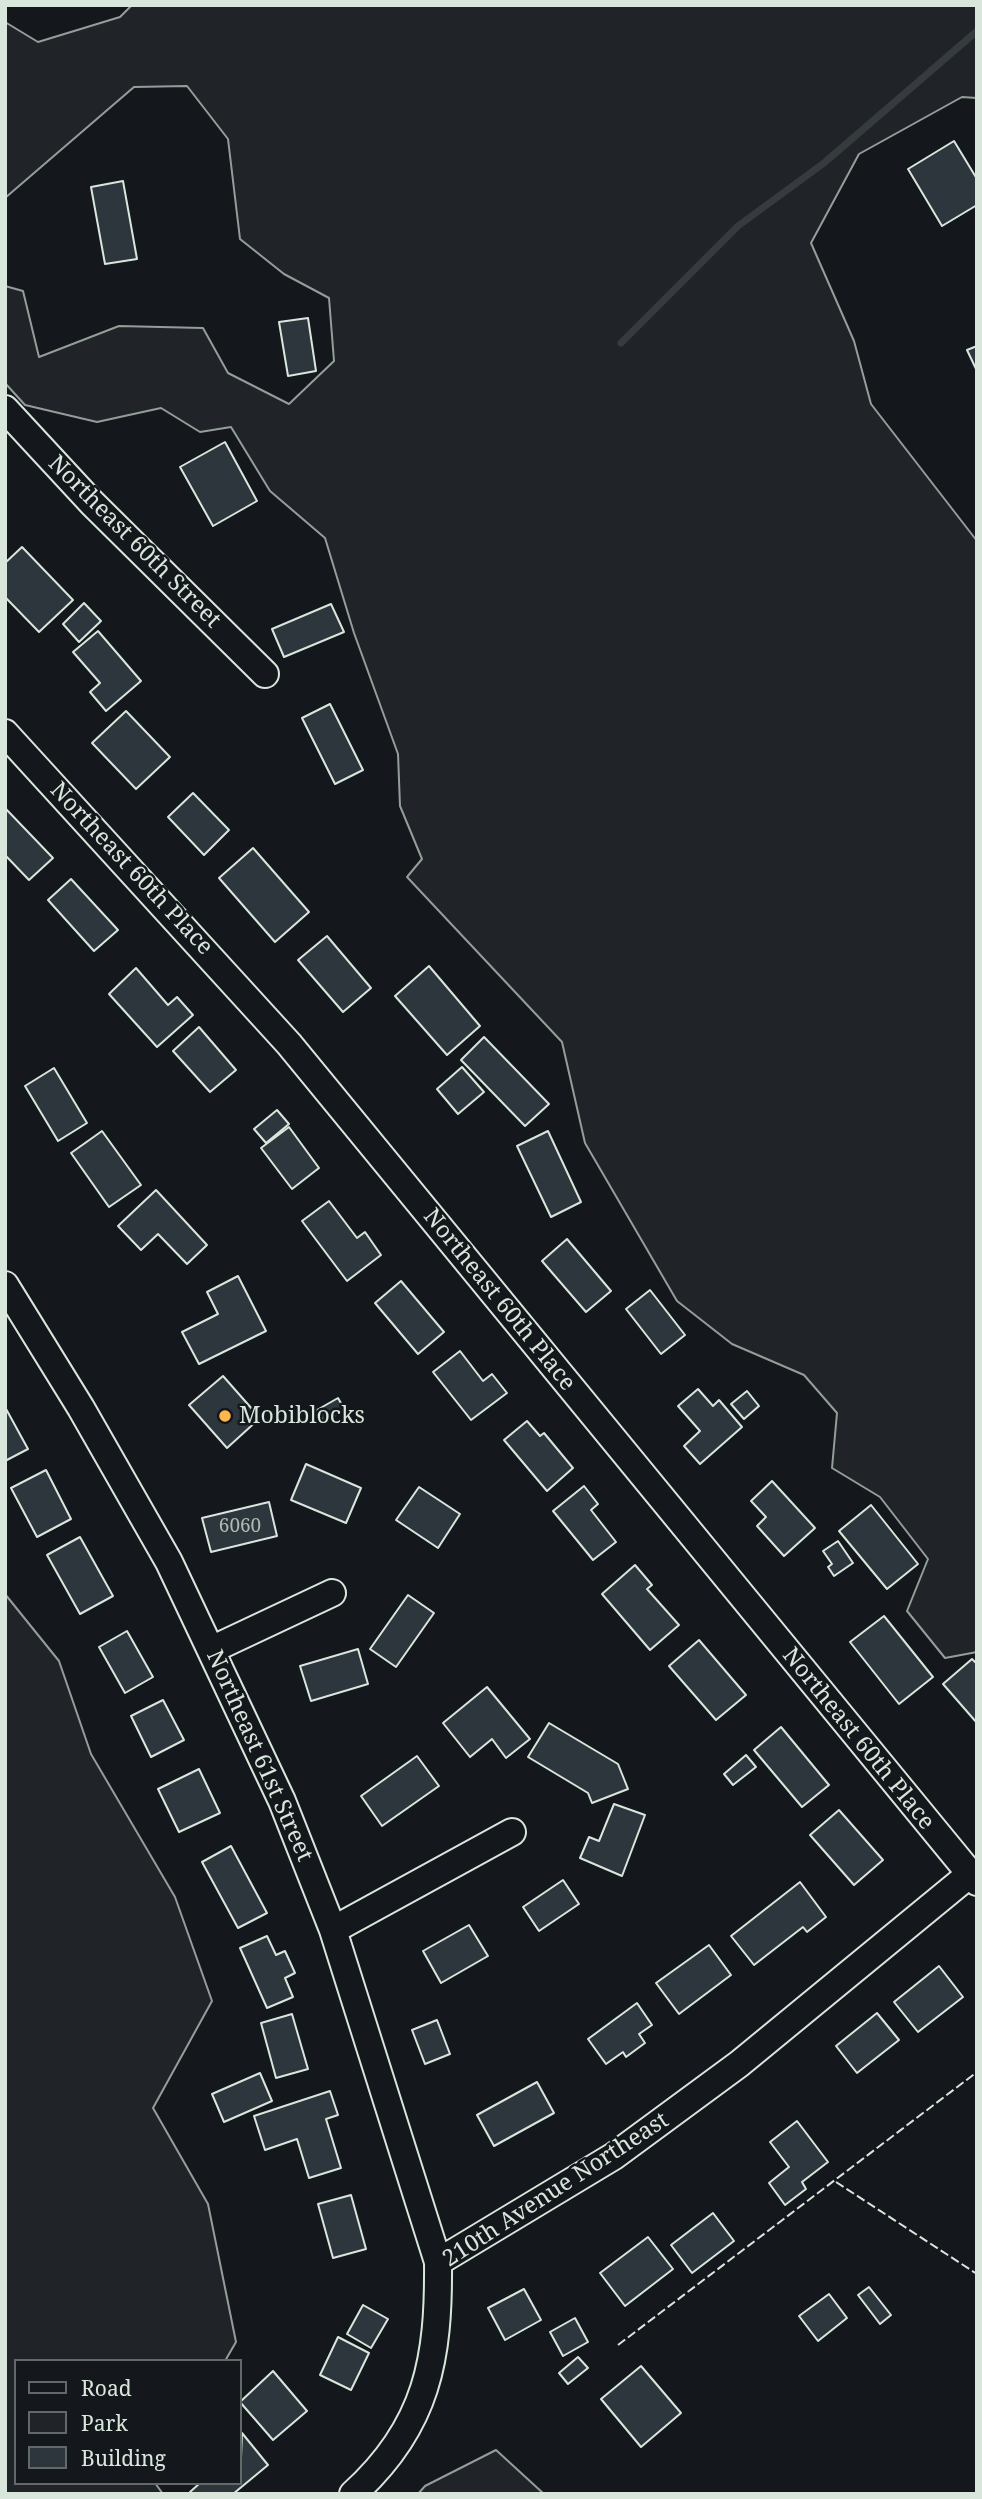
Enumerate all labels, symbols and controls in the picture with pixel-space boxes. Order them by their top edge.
street label: Northeast 60th Street [42,450,226,634]
street label: Northeast 60th Place [44,777,218,961]
street label: Northeast 60th Place [417,1203,581,1397]
place label: Mobiblocks [239,1402,365,1430]
marker: Mobiblocks [217,1408,233,1424]
house number: 6060 [219,1516,261,1538]
street label: Northeast 60th Place [776,1642,940,1836]
street label: Northeast 61st Street [200,1646,318,1866]
street label: 210th Avenue Northeast [438,2107,674,2273]
legend [14,2359,242,2485]
text: Road [81,2374,132,2402]
text: Park [81,2409,128,2437]
text: Building [81,2444,166,2472]

